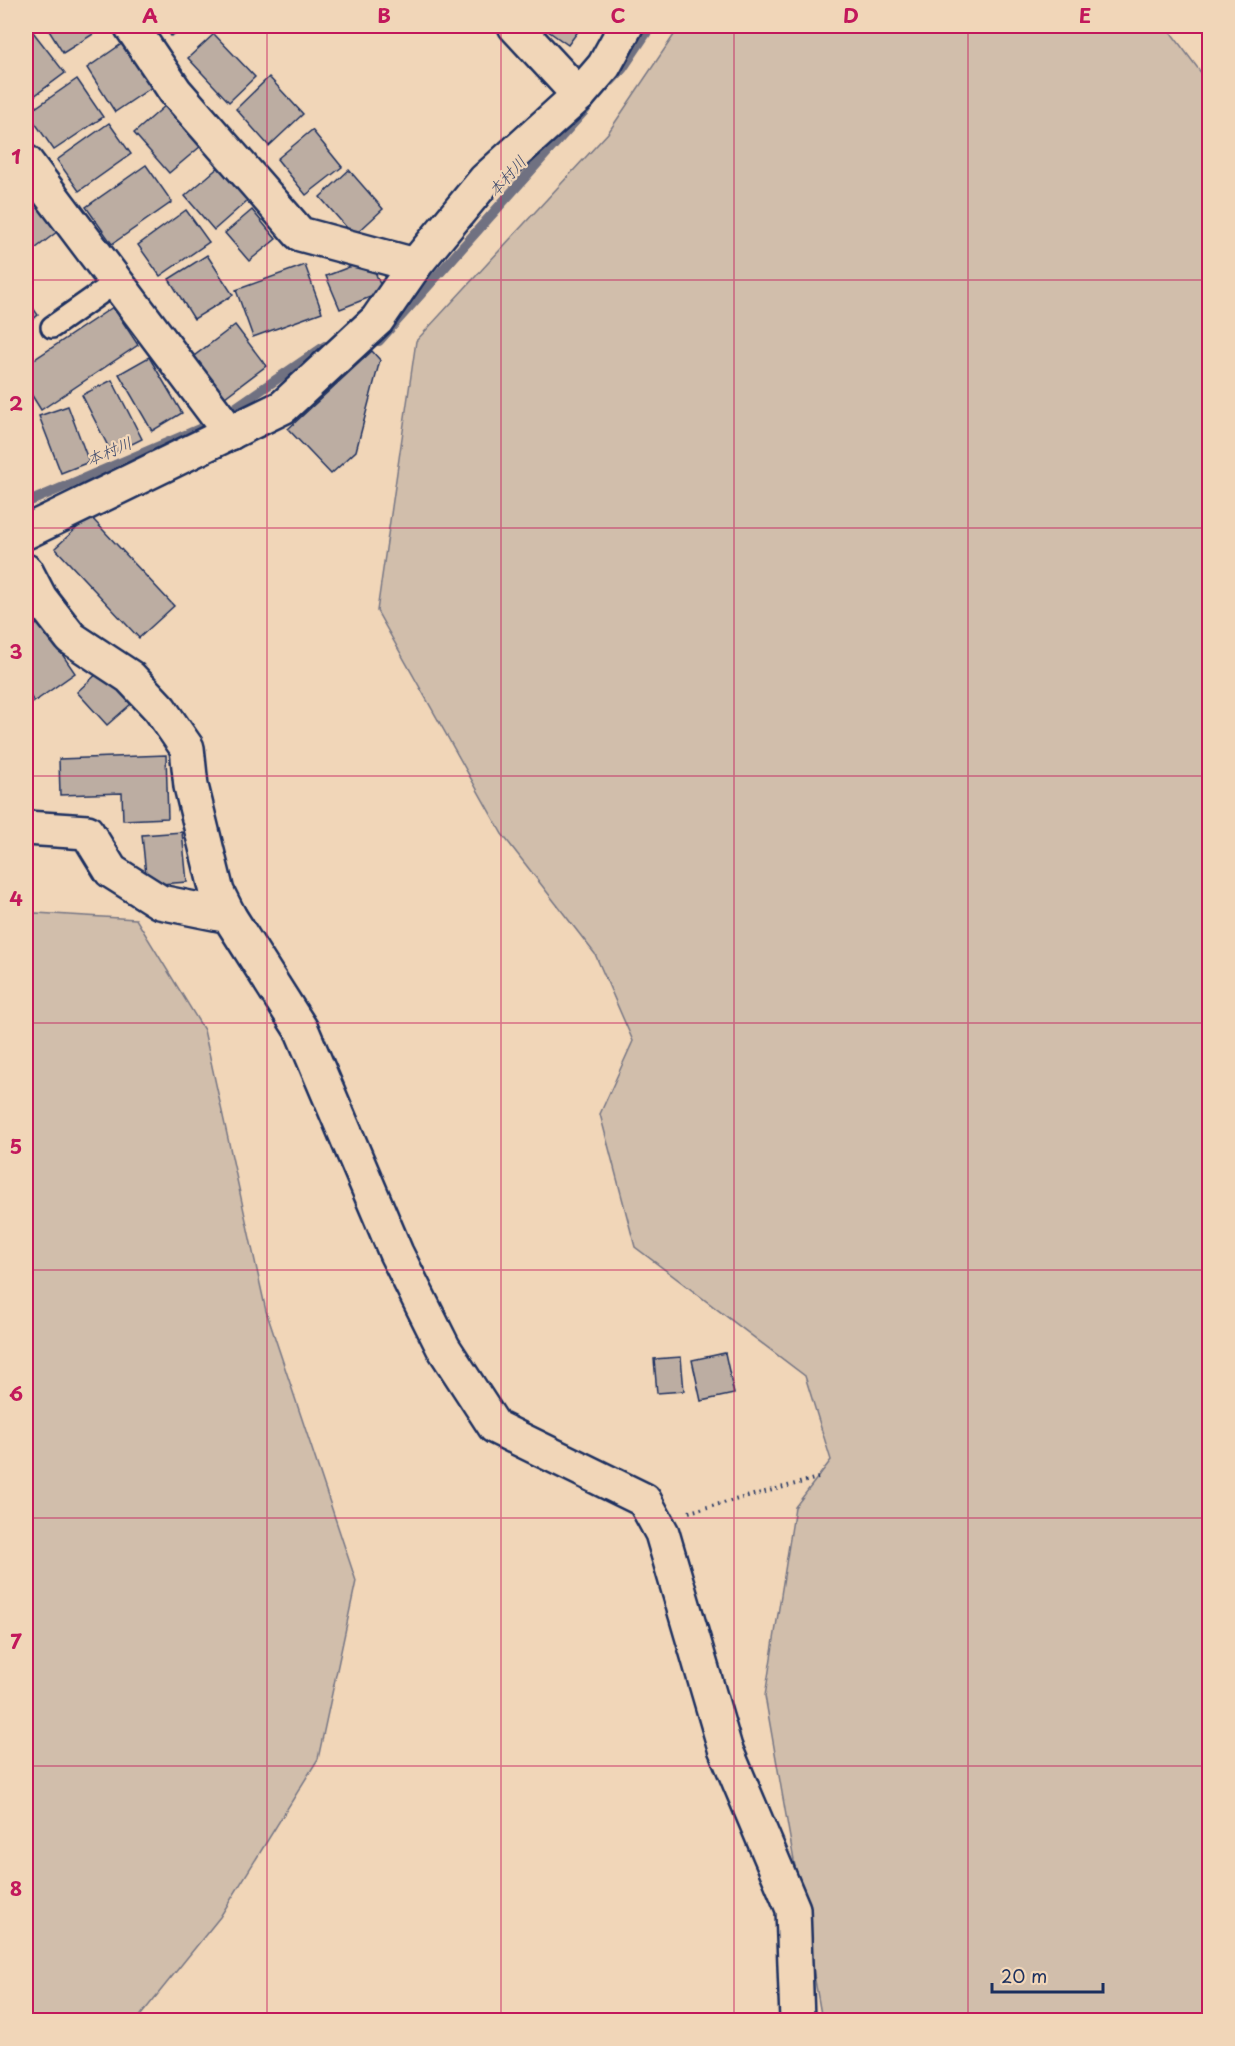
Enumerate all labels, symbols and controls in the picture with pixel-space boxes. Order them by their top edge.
text: A [142,0,158,30]
text: B [377,0,391,30]
text: C [610,0,626,30]
text: D [843,0,859,30]
text: E [1079,0,1091,30]
text: 1 [11,141,21,171]
water label: 本村川 [481,149,531,201]
text: 2 [9,388,23,418]
water label: 本村川 [82,430,135,471]
text: 3 [9,636,23,666]
text: 4 [9,883,23,913]
text: 5 [10,1131,22,1161]
text: 6 [9,1378,23,1408]
text: 7 [10,1626,22,1656]
text: 8 [10,1873,22,1903]
scale bar [992,1956,1103,1994]
text: 20 m [1001,1962,1047,1989]

